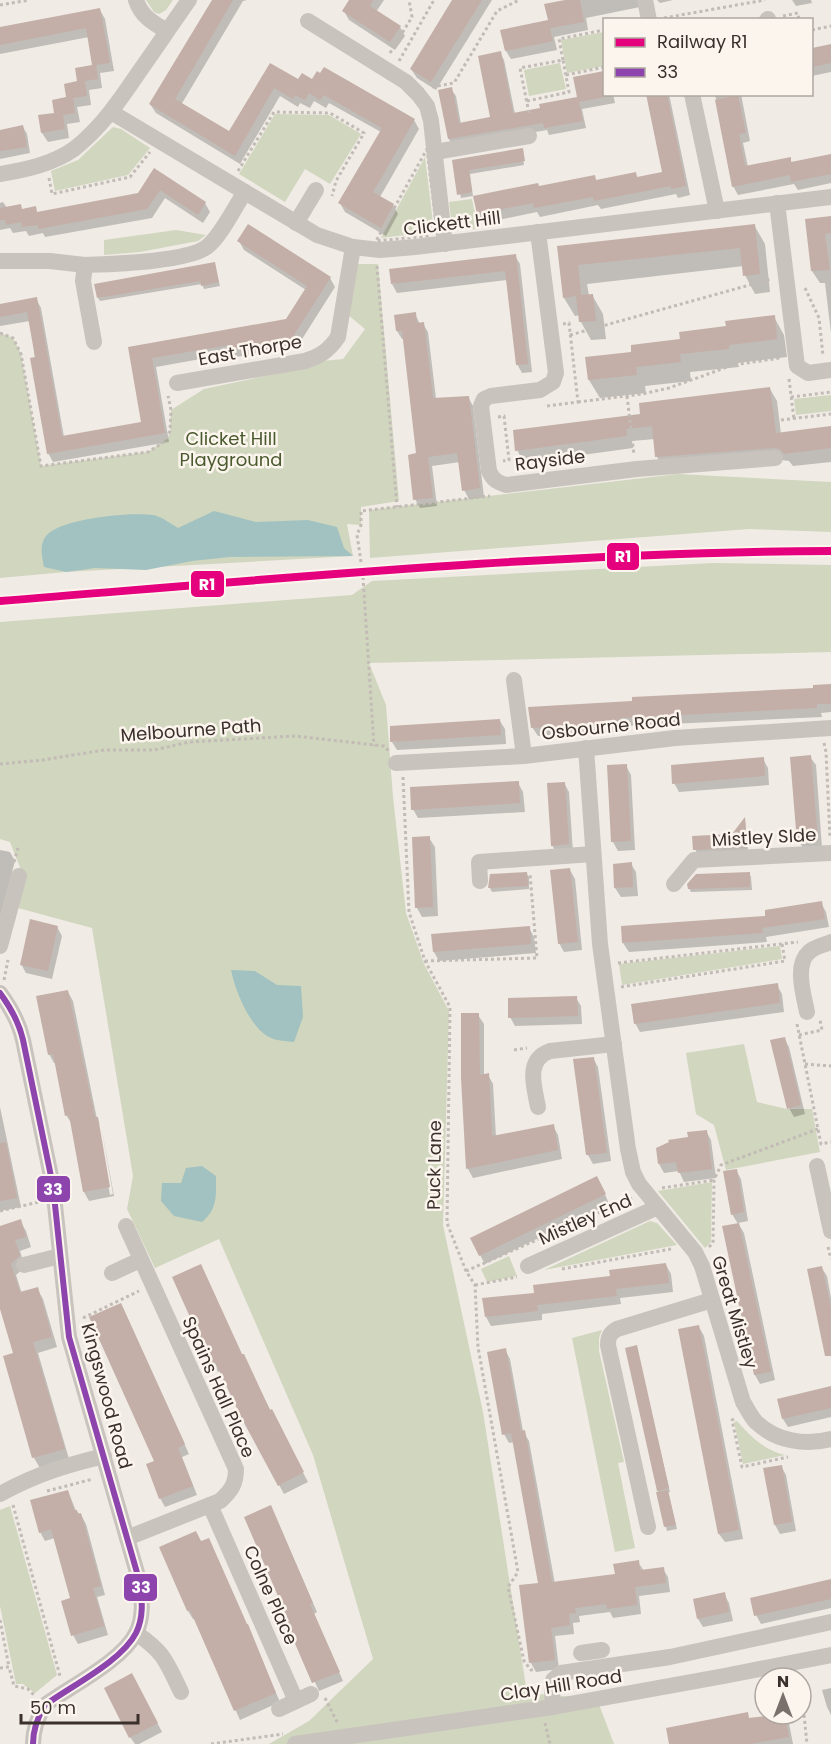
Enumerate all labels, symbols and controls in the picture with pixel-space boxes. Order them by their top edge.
legend [603,18,813,96]
text: Railway R1 [657,29,748,54]
text: 33 [657,59,678,84]
street label: Clickett Hill [402,205,502,241]
street label: East Thorpe [196,329,304,371]
park label: Clicket Hill Playground [180,426,282,472]
street label: Rayside [514,443,586,477]
line badge: R1 [606,542,640,571]
text: R1 [615,545,631,568]
line badge: R1 [190,570,225,598]
text: R1 [199,573,215,596]
street label: Osbourne Road [540,706,682,746]
street label: Melbourne Path [120,713,262,747]
street label: Mistley SIde [711,822,817,852]
street label: Puck Lane [421,1120,447,1210]
line badge: 33 [36,1175,71,1203]
text: 33 [43,1178,63,1201]
street label: Mistley End [535,1187,635,1251]
street label: Great Mistley [706,1252,764,1372]
street label: Spains Hall Place [177,1312,261,1462]
street label: Kingswood Road [76,1320,138,1472]
street label: Colne Place [238,1541,304,1649]
line badge: 33 [123,1573,158,1602]
text: 33 [131,1576,151,1599]
street label: Clay Hill Road [498,1663,624,1707]
north arrow [753,1666,813,1726]
text: N [777,1670,789,1693]
scale bar [21,1687,138,1725]
text: 50 m [30,1695,76,1720]

